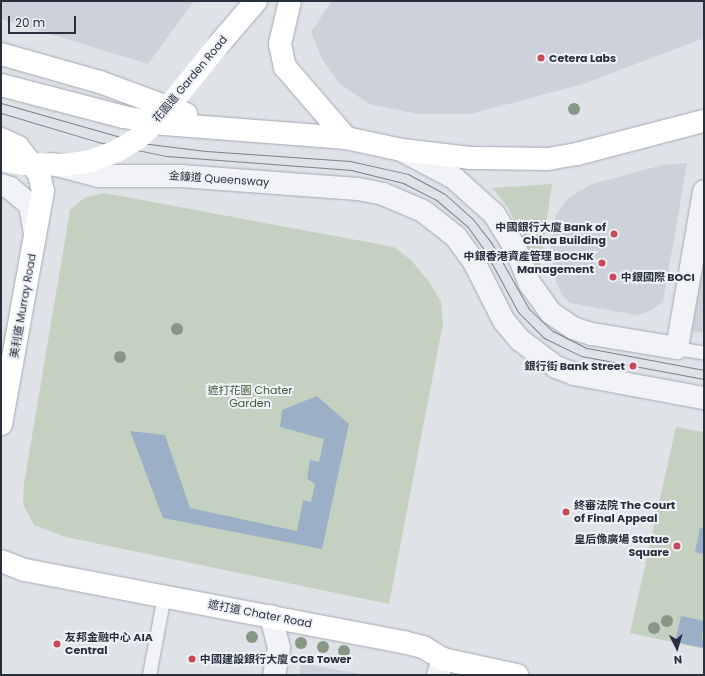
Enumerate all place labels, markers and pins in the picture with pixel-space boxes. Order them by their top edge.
place label: Cetera Labs [549,51,616,65]
marker: Cetera Labs [536,53,546,63]
place label: 中國銀行大廈 Bank of China Building [495,221,606,247]
marker: 中國銀行大廈 Bank of China Building [609,229,619,239]
place label: 中銀香港資產管理 BOCHK Management [464,250,594,276]
marker: 中銀香港資產管理 BOCHK Management [597,258,607,268]
place label: 中銀國際 BOCI [621,270,695,284]
marker: 中銀國際 BOCI [608,272,618,282]
place label: 銀行街 Bank Street [524,359,625,373]
marker: 銀行街 Bank Street [628,361,638,371]
place label: 終審法院 The Court of Final Appeal [574,499,675,525]
marker: 終審法院 The Court of Final Appeal [561,507,571,517]
place label: 皇后像廣場 Statue Square [574,533,669,559]
marker: 皇后像廣場 Statue Square [672,541,682,551]
place label: 友邦金融中心 AIA Central [65,631,153,657]
marker: 友邦金融中心 AIA Central [52,639,62,649]
place label: 中國建設銀行大廈 CCB Tower [200,652,351,666]
marker: 中國建設銀行大廈 CCB Tower [187,654,197,664]

